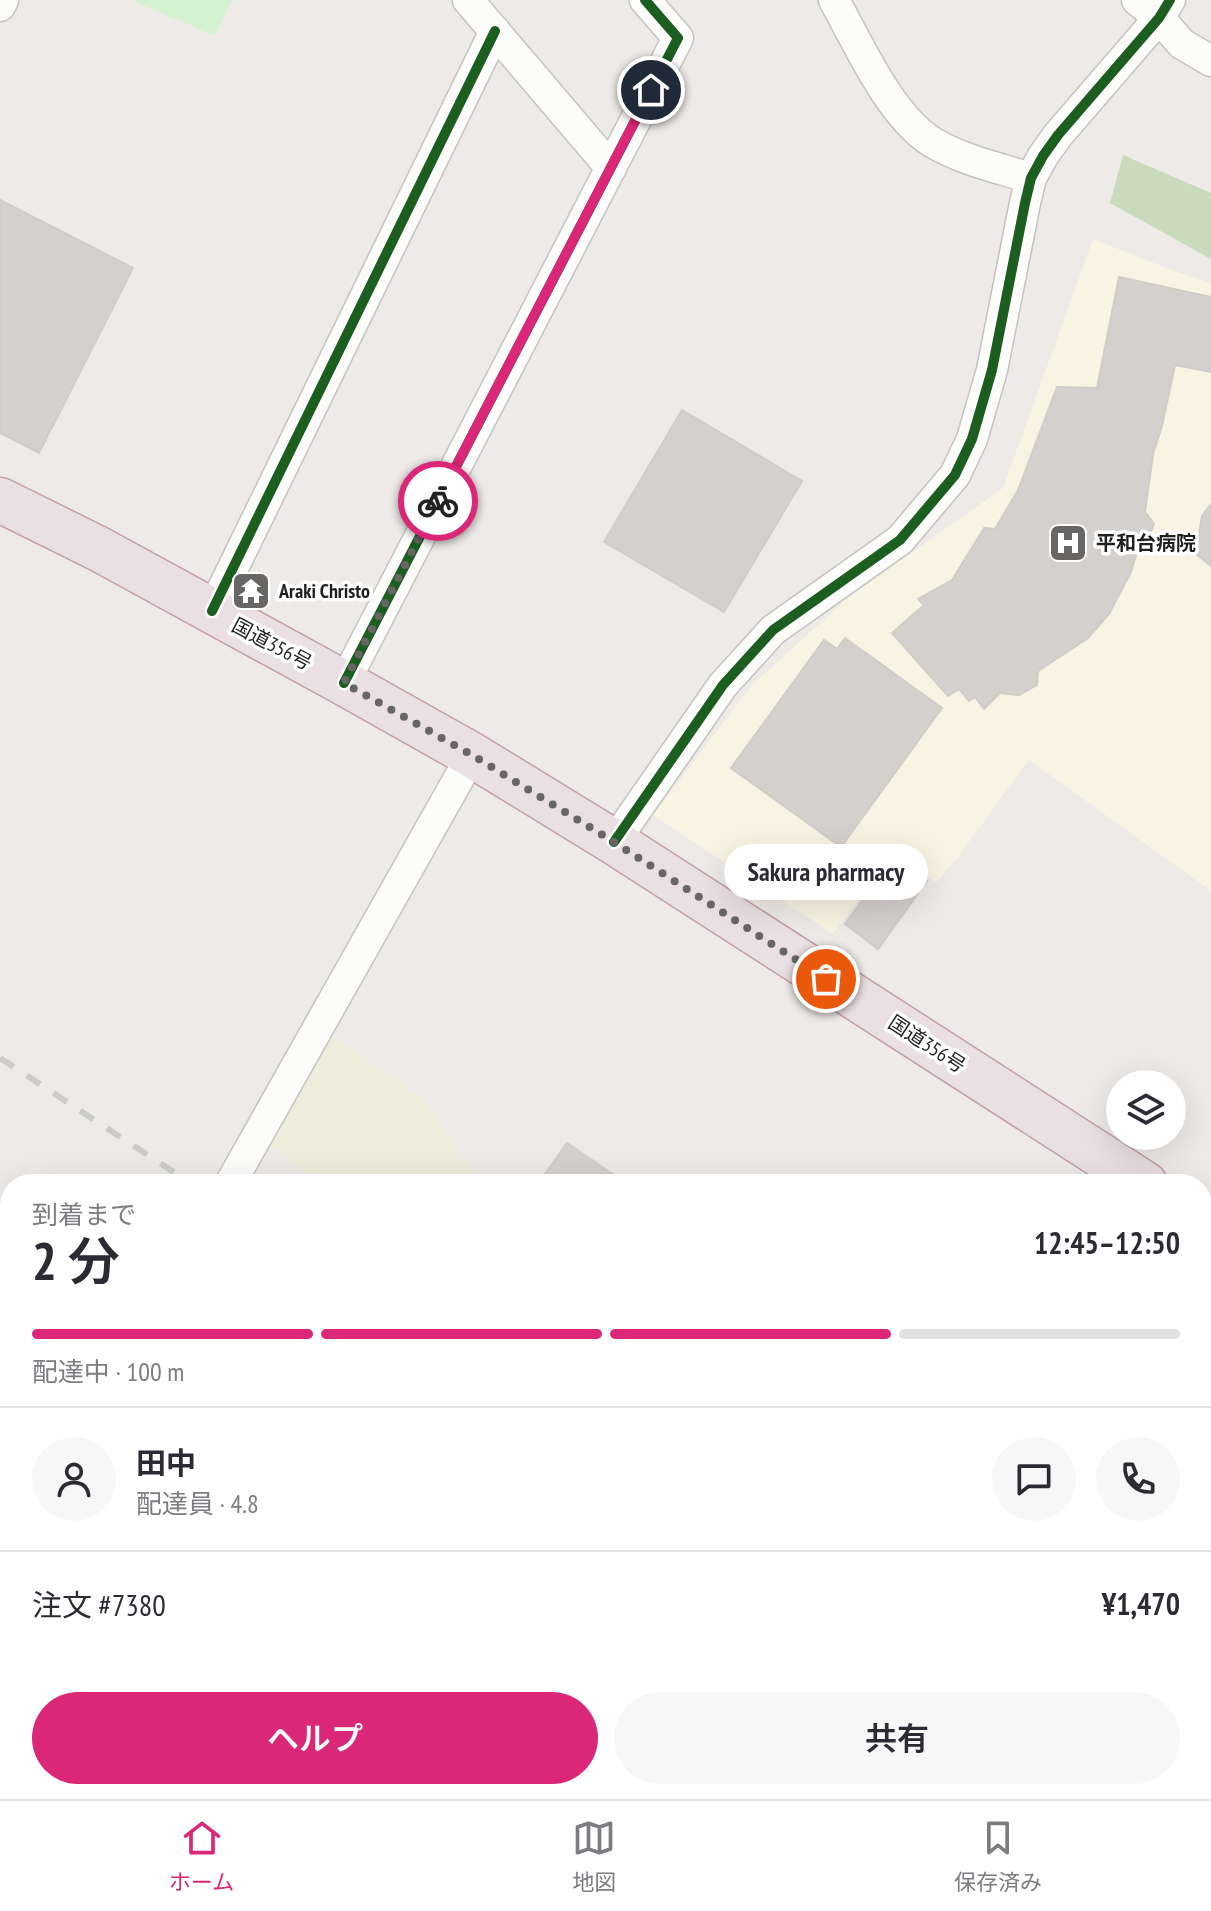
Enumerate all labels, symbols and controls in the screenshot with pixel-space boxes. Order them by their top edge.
pin [617,56,685,124]
icon: home [629,68,673,112]
courier [398,461,478,541]
icon: bike [416,479,460,523]
hospital icon: 平和台病院 [1047,522,1089,564]
place label: 平和台病院 [1096,530,1196,556]
temple icon: Araki Christo [230,570,272,612]
place label: Araki Christo [278,578,370,604]
street label: 国道356号 [227,612,317,676]
callout: Sakura pharmacy [724,843,928,899]
text: Sakura pharmacy [748,855,904,888]
pin [792,945,860,1013]
icon: bag [804,957,848,1001]
street label: 国道356号 [883,1009,971,1079]
map controls [1106,1070,1186,1150]
button: layers [1106,1070,1186,1150]
text: 到着まで [32,1198,136,1231]
text: 12:45–12:50 [1034,1223,1180,1262]
text: 2 分 [32,1227,120,1294]
text: 配達中 · 100 m [32,1355,184,1388]
button: person [32,1437,116,1521]
button: chat [992,1437,1076,1521]
button: phone [1096,1437,1180,1521]
text: 田中 [136,1443,196,1482]
text: 配達員 · 4.8 [136,1487,259,1520]
text: ¥1,470 [1102,1584,1180,1623]
text: 注文 #7380 [32,1585,166,1624]
button: ヘルプ [32,1692,598,1784]
button: 共有 [614,1692,1180,1784]
tab: ホーム [169,1816,234,1896]
tab: 地図 [572,1816,616,1896]
tab: 保存済み [954,1816,1042,1896]

